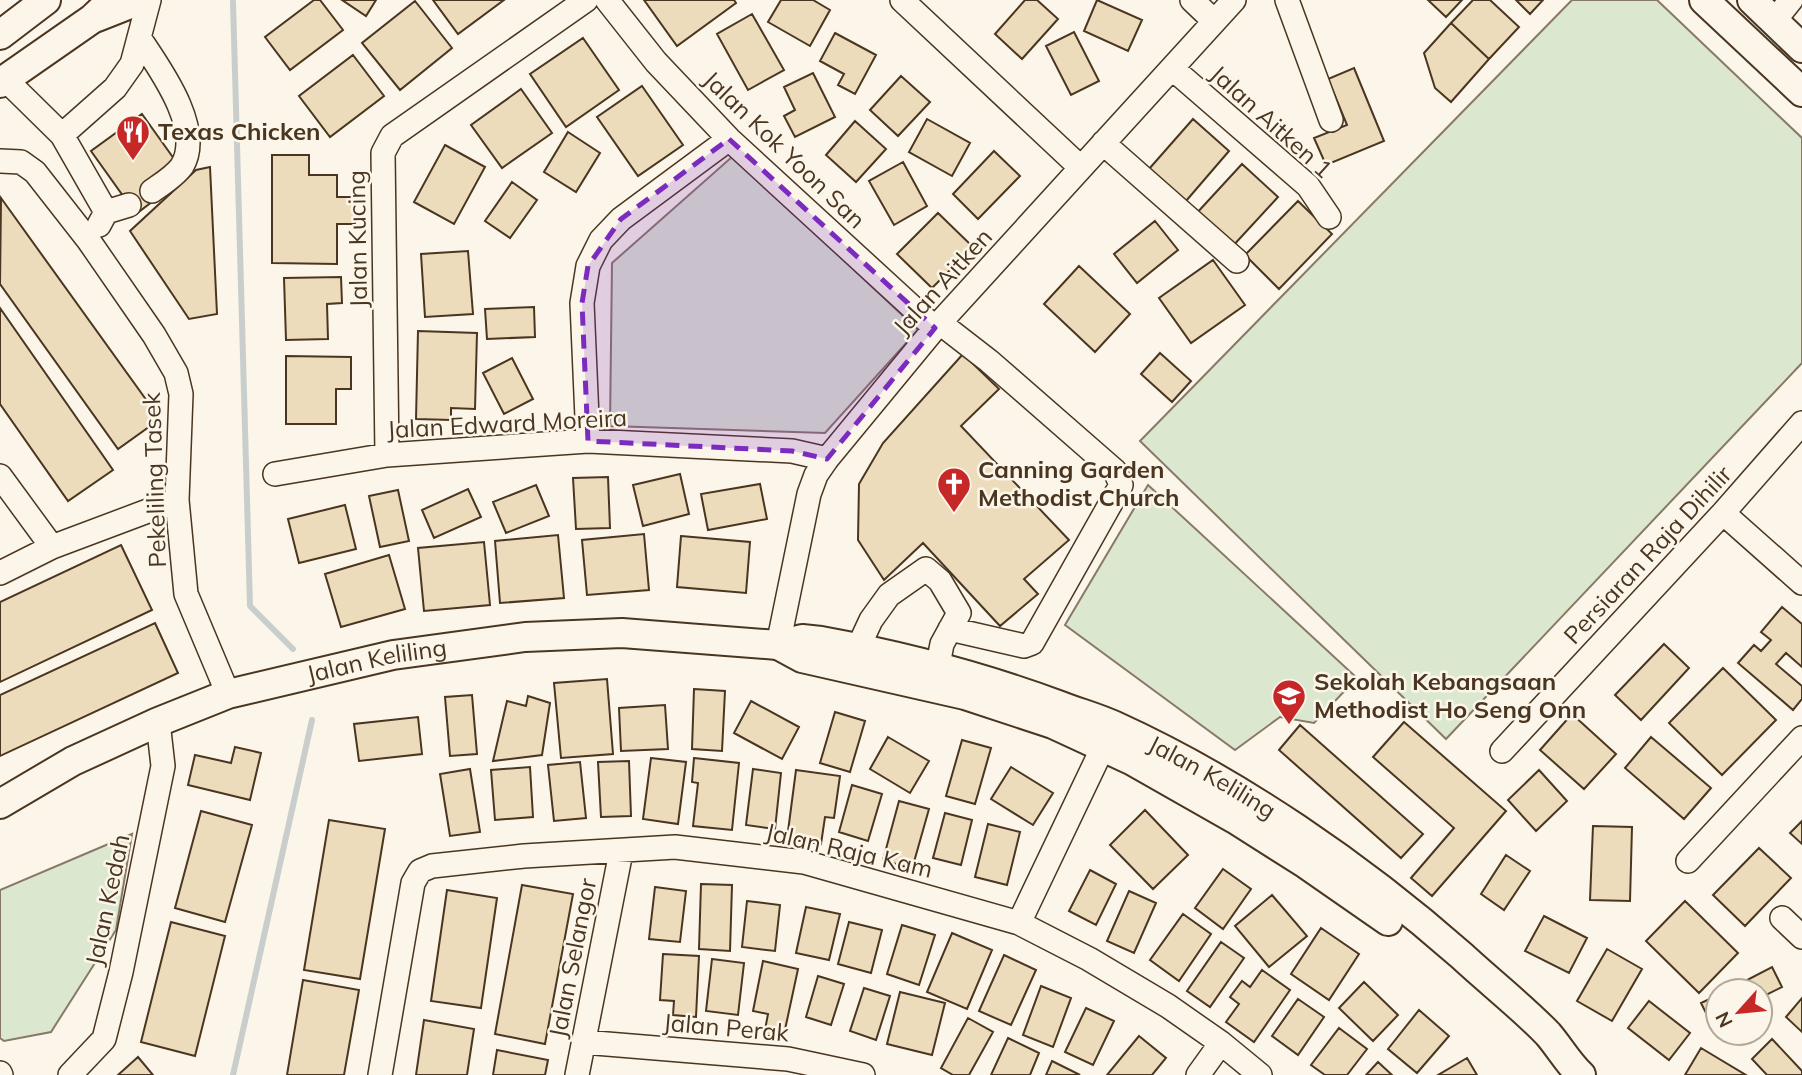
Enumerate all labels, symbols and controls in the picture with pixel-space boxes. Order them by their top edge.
street label: Jalan Aitken 1 [1204,58,1339,184]
street label: Jalan Kok Yoon San [697,64,872,234]
restaurant icon: Texas Chicken [114,113,152,162]
place label: Texas Chicken [158,116,321,146]
street label: Jalan Kucing [341,170,373,308]
street label: Jalan Aitken [886,222,998,341]
street label: Pekeliling Tasek [136,391,172,568]
street label: Jalan Edward Moreira [386,402,628,444]
place label: Canning Garden Methodist Church [978,454,1180,512]
street label: Persiaran Raja Dihilir [1557,459,1738,650]
church icon: Canning Garden Methodist Church [935,465,973,514]
street label: Jalan Keliling [303,632,448,689]
place label: Sekolah Kebangsaan Methodist Ho Seng Onn [1314,666,1586,724]
school or university icon: Sekolah Kebangsaan Methodist Ho Seng Onn [1270,677,1308,726]
street label: Jalan Keliling [1143,728,1282,825]
street label: Jalan Raja Kam [763,816,936,884]
street label: Jalan Kedah [78,831,136,968]
street label: Jalan Selangor [542,875,602,1040]
north arrow [1704,977,1774,1047]
street label: Jalan Perak [662,1007,791,1048]
text: N [1710,1008,1738,1032]

